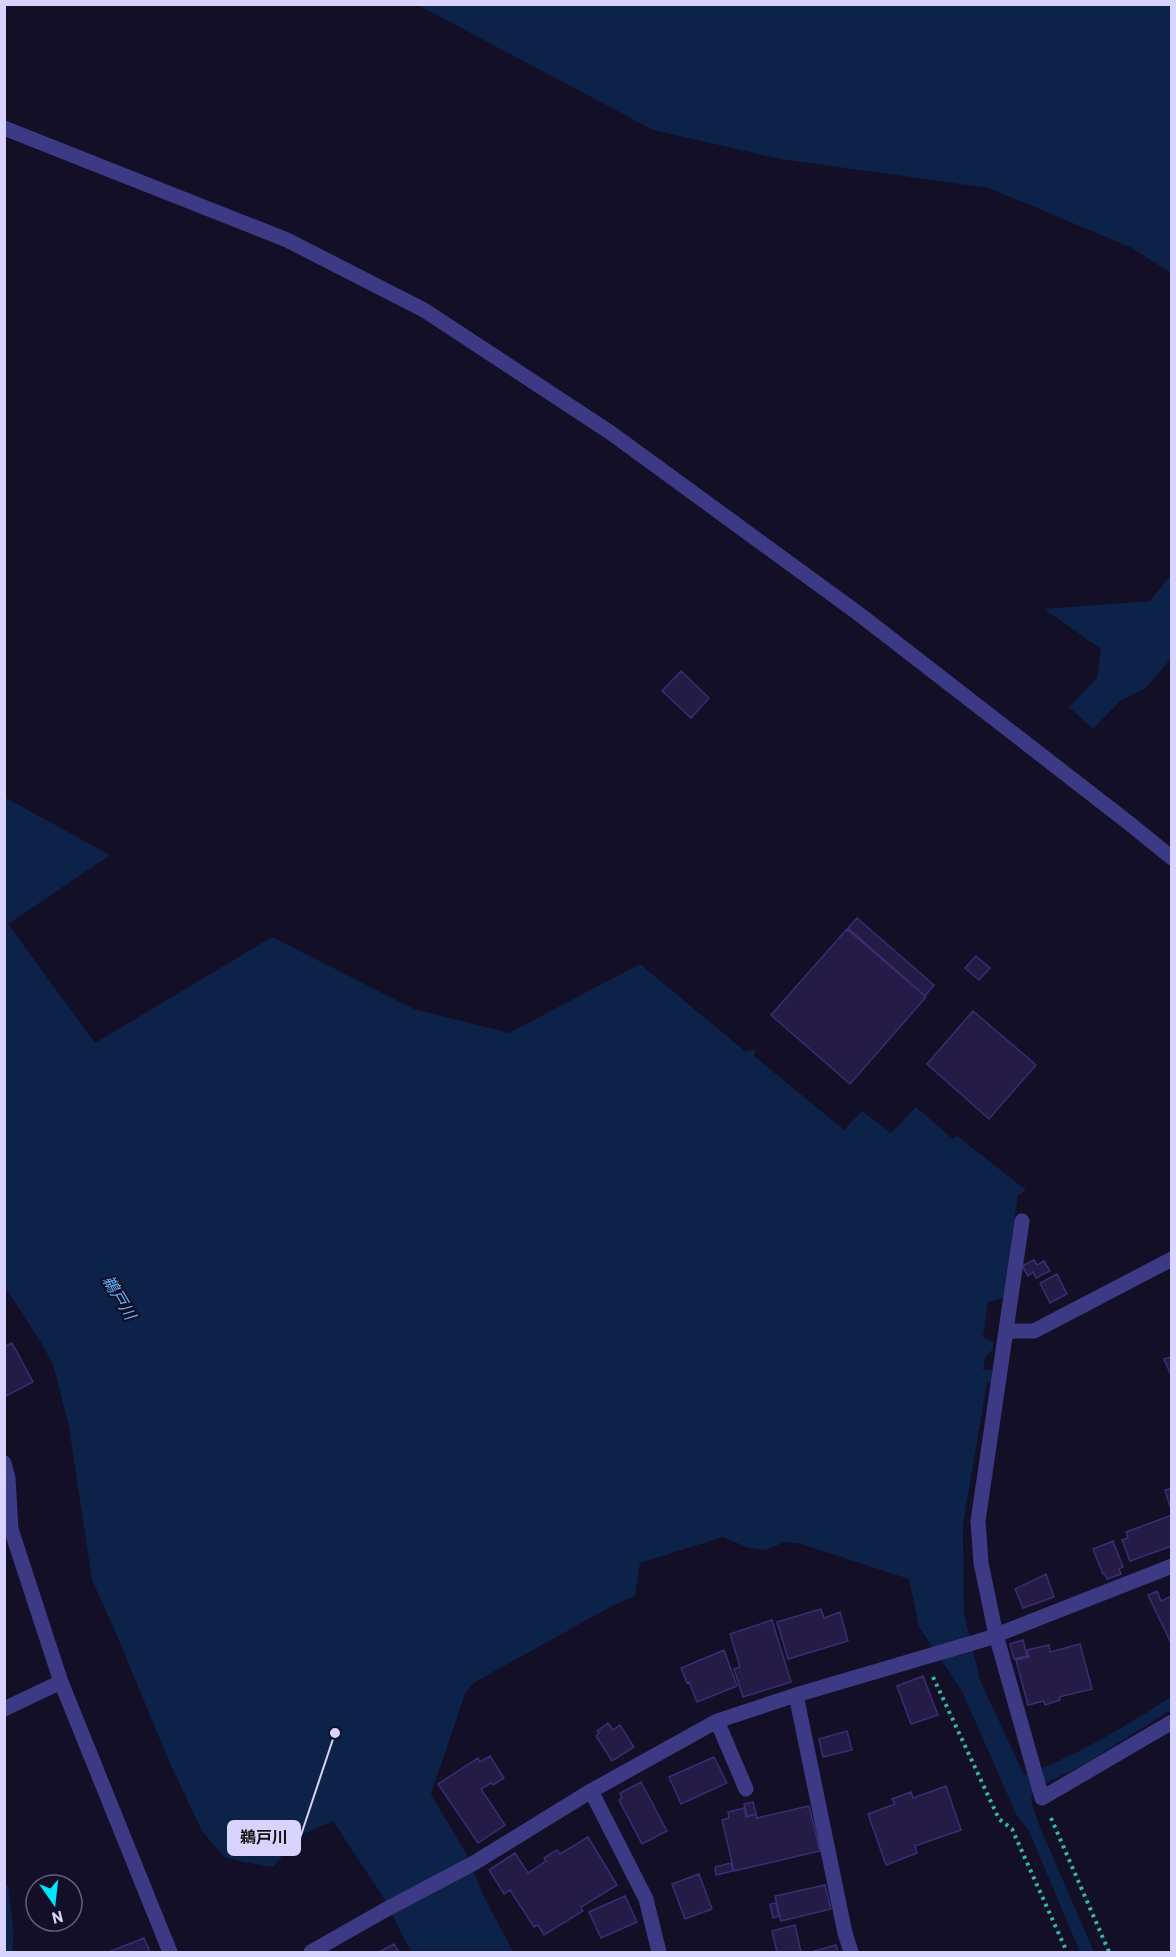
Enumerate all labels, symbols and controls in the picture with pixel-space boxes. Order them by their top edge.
water label: 鵜戸川 [99,1272,142,1324]
callout: 鵜戸川 [228,1821,300,1855]
text: 鵜戸川 [240,1827,288,1846]
north arrow [24,1873,84,1933]
text: N [50,1908,65,1929]

